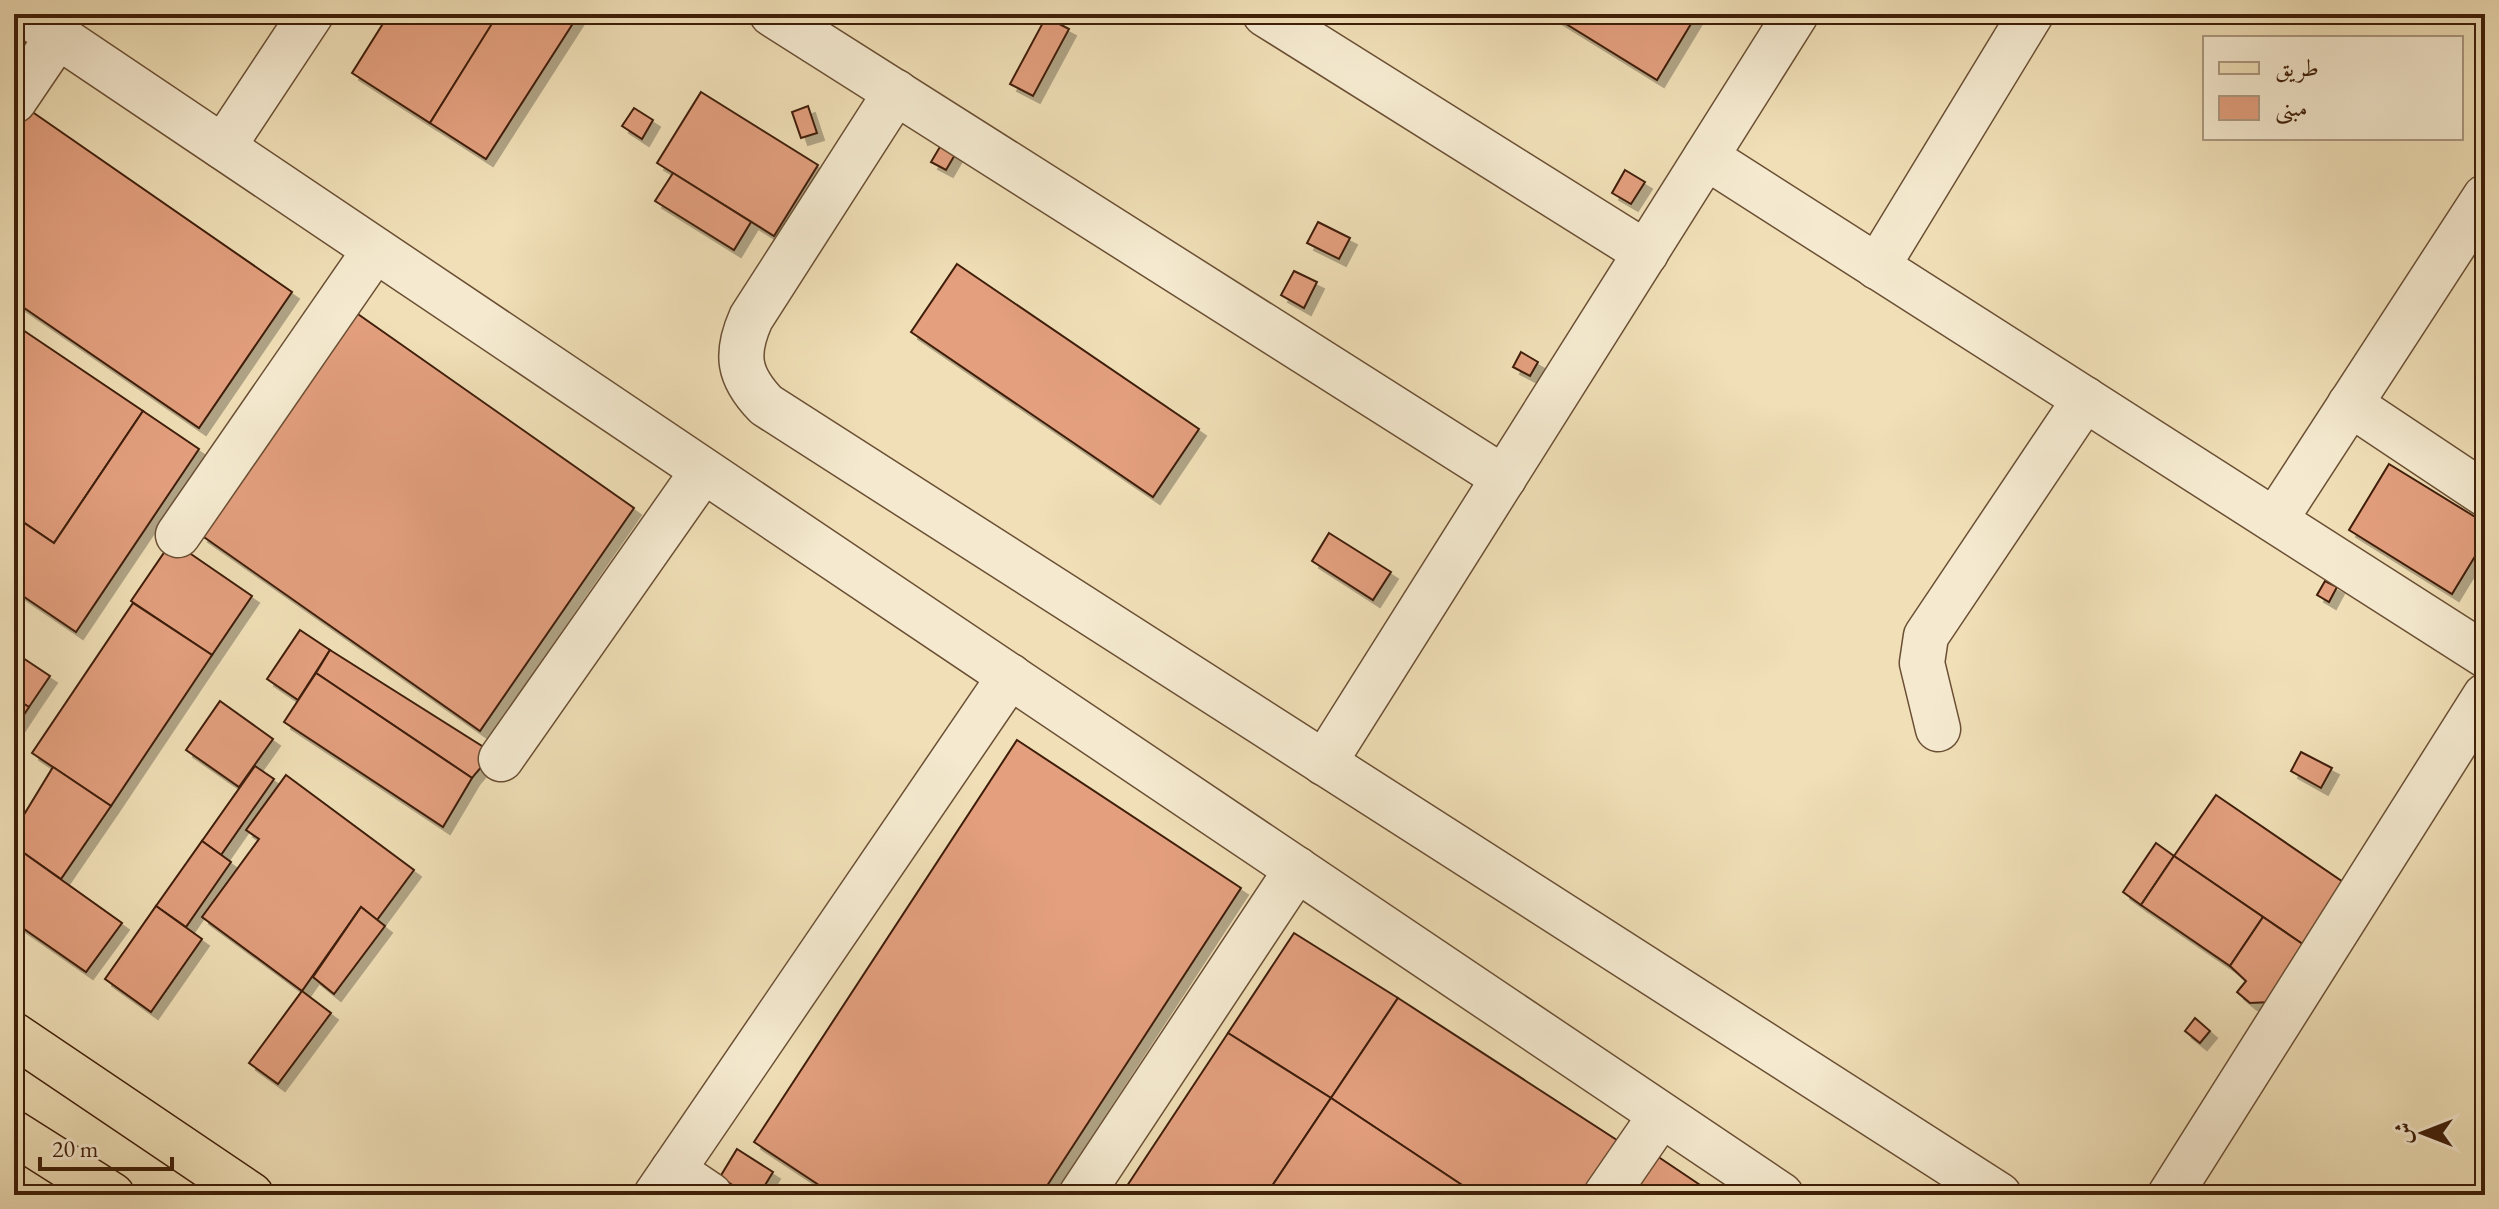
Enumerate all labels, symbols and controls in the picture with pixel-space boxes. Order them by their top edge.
legend [2203,36,2463,140]
text: طريق [2275,52,2319,83]
text: مبنى [2275,92,2308,125]
north arrow [2383,1093,2463,1173]
scale bar [40,1121,172,1171]
text: ش [2389,1122,2418,1144]
text: 20 m [52,1133,99,1164]

